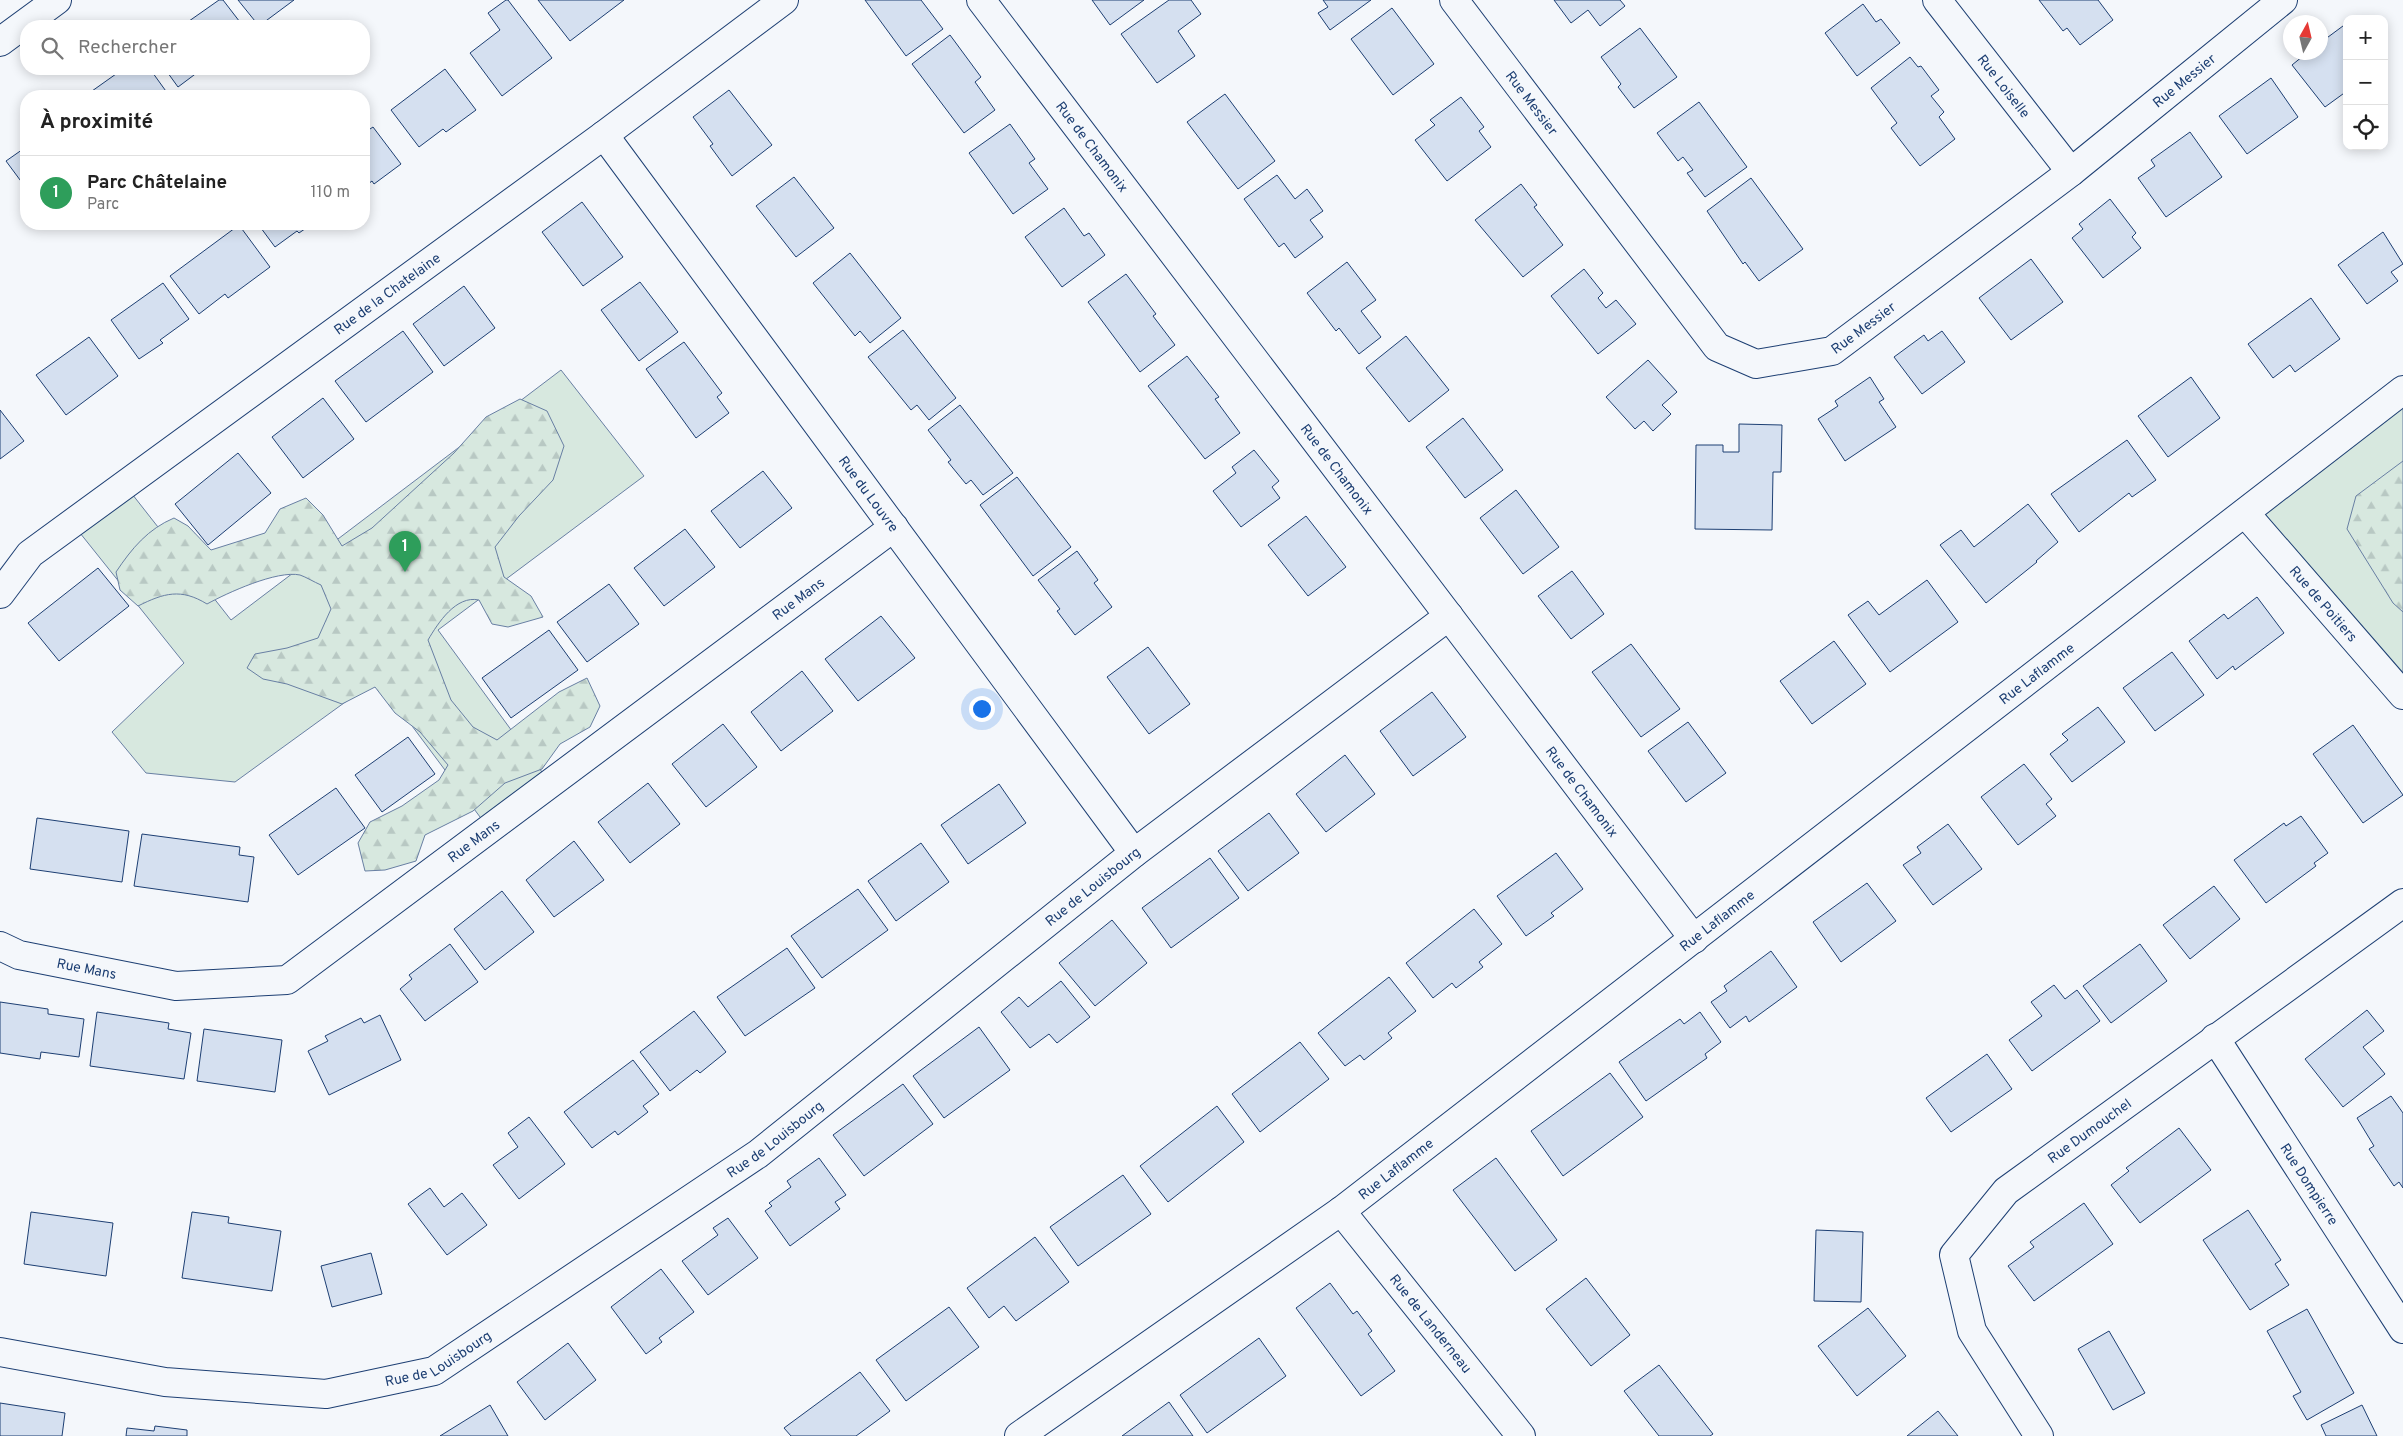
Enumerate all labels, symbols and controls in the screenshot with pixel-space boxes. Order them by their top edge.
north arrow [2283,15,2328,60]
map controls [2343,15,2388,150]
button: + [2343,15,2388,60]
search box [20,20,370,75]
icon: search [38,34,66,62]
text: Rechercher [78,36,177,60]
street label: Rue Messier [2150,51,2220,112]
street label: Rue Loiselle [1973,52,2033,122]
button: − [2343,60,2388,105]
street label: Rue Messier [1501,68,1561,140]
street label: Rue de Chamonix [1051,99,1131,196]
button: locate [2343,105,2388,150]
text: À proximité [40,109,153,136]
text: Parc Châtelaine [87,171,227,195]
text: 1 [53,183,59,203]
text: 110 m [310,183,350,203]
text: Parc [87,195,119,215]
street label: Rue de la Chatelaine [331,250,445,339]
street label: Rue Messier [1828,299,1900,359]
street label: Rue de Chamonix [1296,421,1376,519]
street label: Rue du Louvre [834,453,901,536]
pin: 1 [389,531,421,572]
street label: Rue de Poitiers [2285,563,2360,646]
street label: Rue Mans [770,575,828,625]
street label: Rue Laflamme [1996,640,2078,709]
your location [969,696,995,722]
street label: Rue de Chamonix [1541,744,1621,841]
street label: Rue Mans [445,817,504,867]
street label: Rue de Louisbourg [1042,844,1144,931]
street label: Rue Laflamme [1677,887,1759,956]
street label: Rue Mans [55,956,118,984]
street label: Rue Dumouchel [2045,1096,2135,1168]
street label: Rue de Louisbourg [724,1098,827,1182]
street label: Rue Laflamme [1356,1135,1438,1204]
street label: Rue Dompierre [2275,1141,2341,1229]
street label: Rue de Landerneau [1385,1272,1474,1377]
street label: Rue de Louisbourg [384,1328,495,1391]

